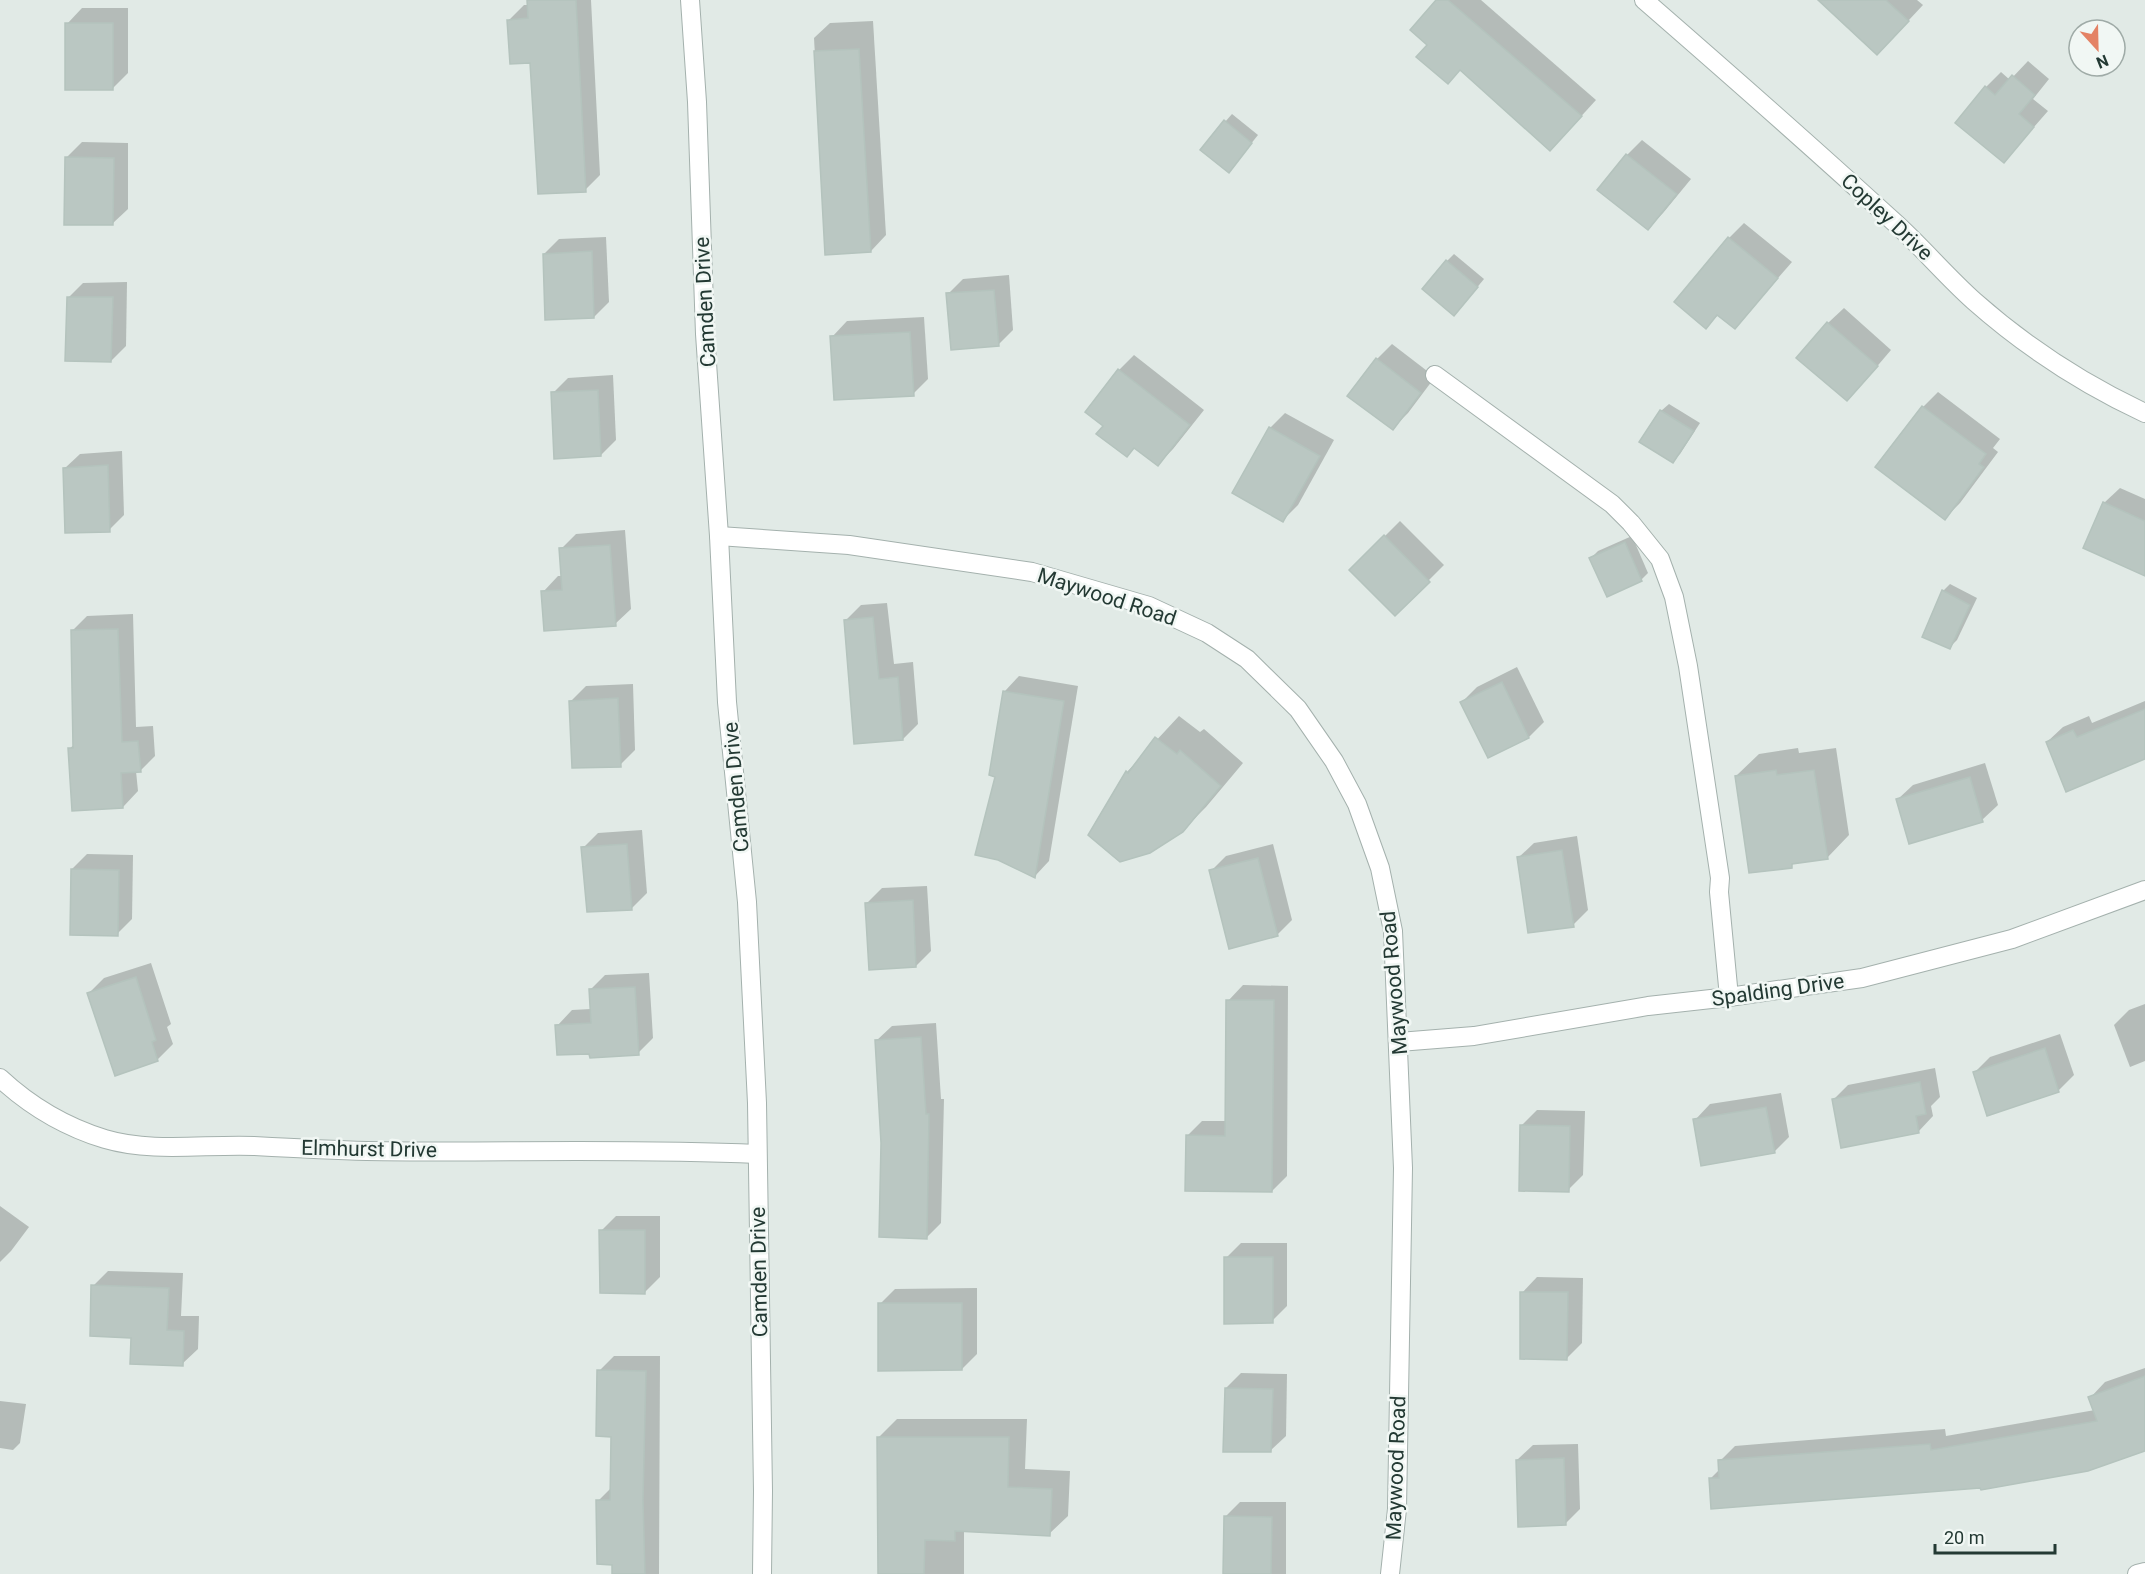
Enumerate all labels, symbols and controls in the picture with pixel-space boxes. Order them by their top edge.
north arrow [2067,18,2127,78]
text: N [2094,51,2111,72]
street label: Copley Drive [1836,169,1938,265]
street label: Camden Drive [690,236,720,368]
street label: Maywood Road [1035,563,1179,631]
street label: Camden Drive [718,721,754,853]
street label: Maywood Road [1376,910,1412,1056]
street label: Spalding Drive [1710,969,1846,1011]
street label: Elmhurst Drive [301,1136,437,1162]
street label: Camden Drive [746,1207,772,1337]
street label: Maywood Road [1381,1395,1411,1541]
scale bar [1935,1517,2055,1555]
text: 20 m [1944,1527,1984,1548]

